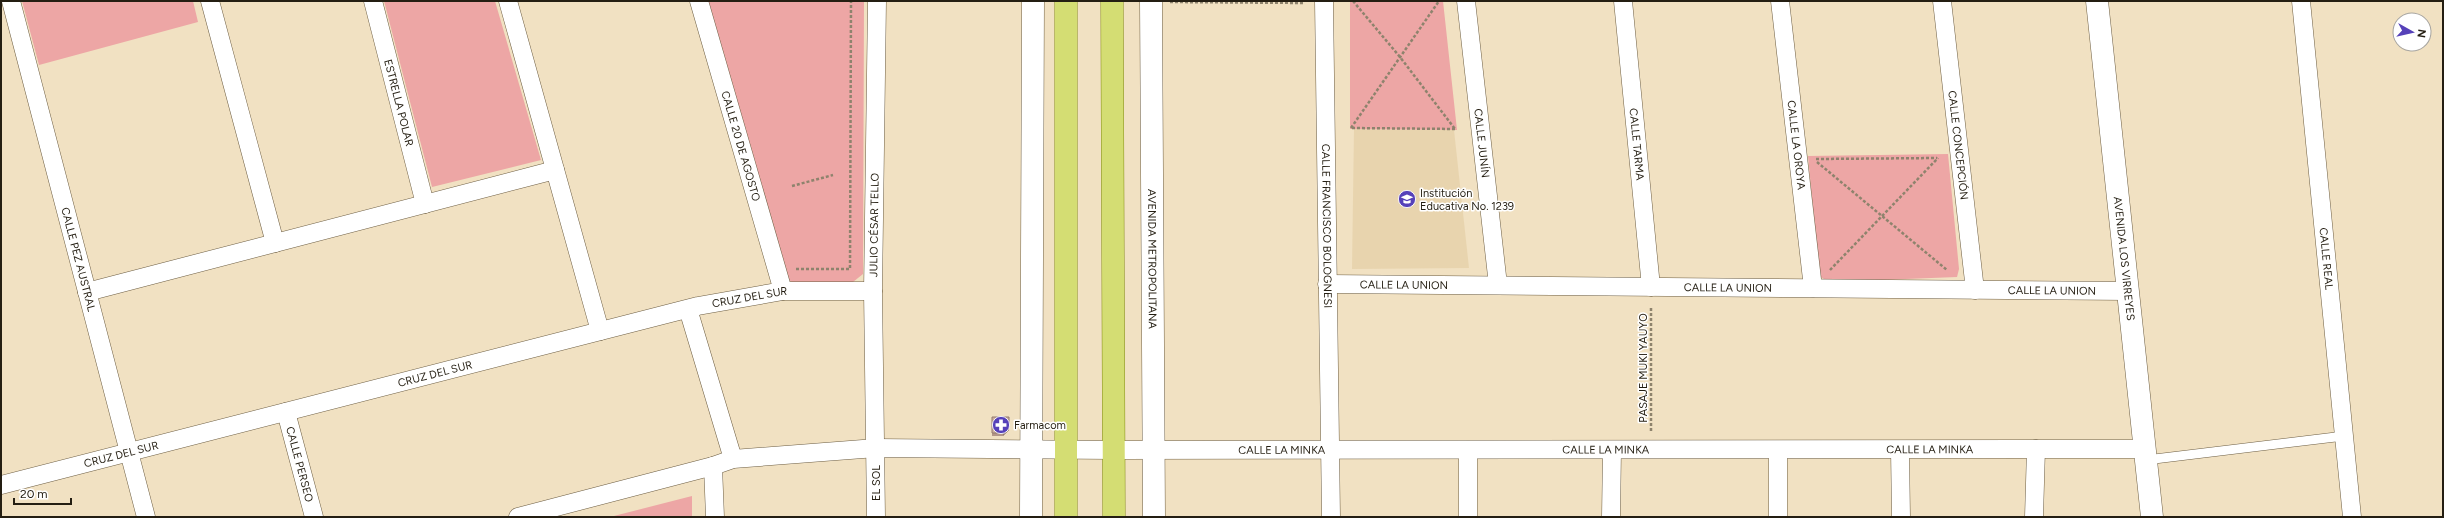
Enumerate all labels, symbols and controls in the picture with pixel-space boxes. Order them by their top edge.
north arrow [2392,12,2432,52]
text: N [2414,28,2428,38]
street label: ESTRELLA POLAR [382,58,416,148]
street label: CALLE 20 DE AGOSTO [719,89,763,203]
street label: CALLE CONCEPCIÓN [1946,90,1971,200]
street label: CALLE LA OROYA [1785,100,1808,191]
street label: CALLE JUNÍN [1472,108,1492,178]
street label: CALLE TARMA [1627,108,1647,182]
street label: CALLE FRANCISCO BOLOGNESI [1319,144,1335,308]
street label: JULIO CÉSAR TELLO [867,172,881,277]
place label: Institución Educativa No. 1239 [1420,187,1514,213]
street label: AVENIDA METROPOLITANA [1146,189,1159,330]
school or university icon: Institución Educativa No. 1239 [1397,189,1417,209]
street label: AVENIDA LOS VIRREYES [2111,196,2138,322]
street label: CALLE PEZ AUSTRAL [59,206,98,313]
street label: CALLE REAL [2317,227,2336,291]
street label: CALLE LA UNION [1360,278,1448,292]
street label: CALLE LA UNION [1684,281,1772,294]
street label: CALLE LA UNION [2008,283,2096,297]
street label: CRUZ DEL SUR [711,285,787,310]
street label: PASAJE MUKI YAUYO [1637,313,1650,423]
street label: CRUZ DEL SUR [396,358,474,389]
pharmacy icon: Farmacom [991,415,1011,435]
place label: Farmacom [1014,419,1066,432]
street label: CALLE PERSEO [284,425,316,504]
street label: CRUZ DEL SUR [82,438,160,470]
street label: CALLE LA MINKA [1238,443,1326,456]
street label: CALLE LA MINKA [1562,443,1650,456]
street label: CALLE LA MINKA [1886,443,1974,456]
street label: EL SOL [870,465,883,501]
scale bar [14,480,71,506]
text: 20 m [20,487,48,501]

